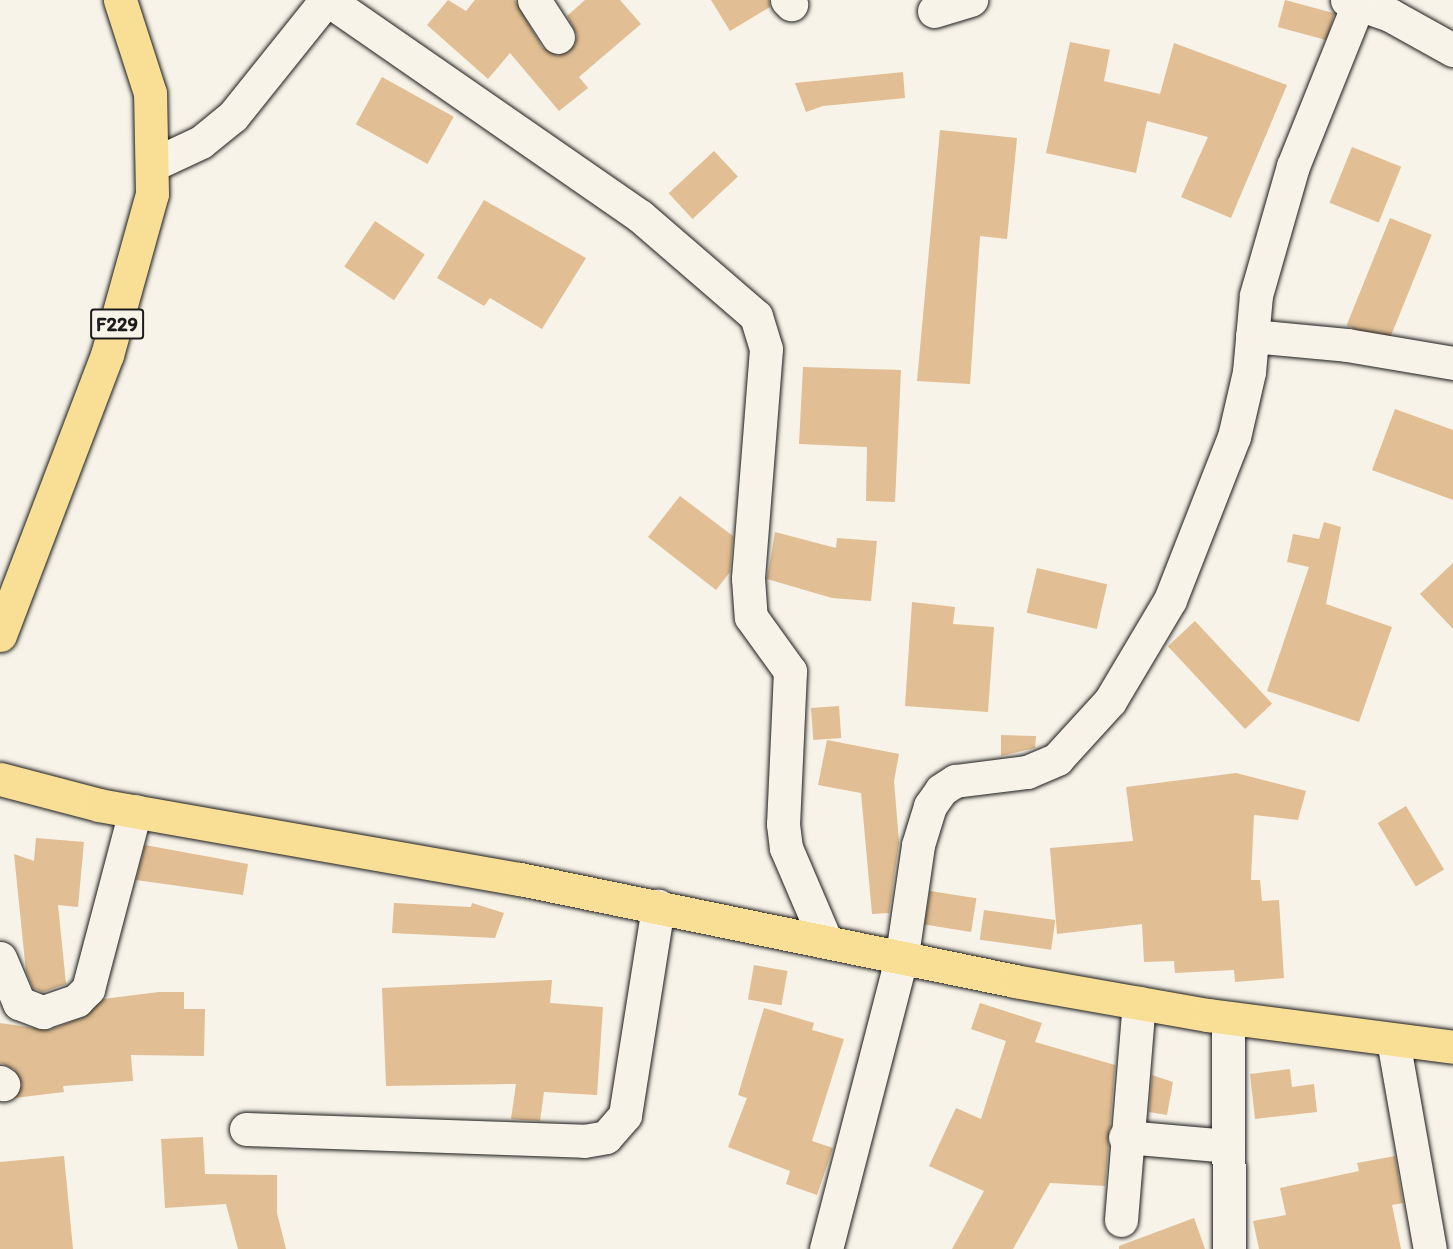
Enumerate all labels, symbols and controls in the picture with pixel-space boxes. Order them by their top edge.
road number: F229 [90,307,144,341]

